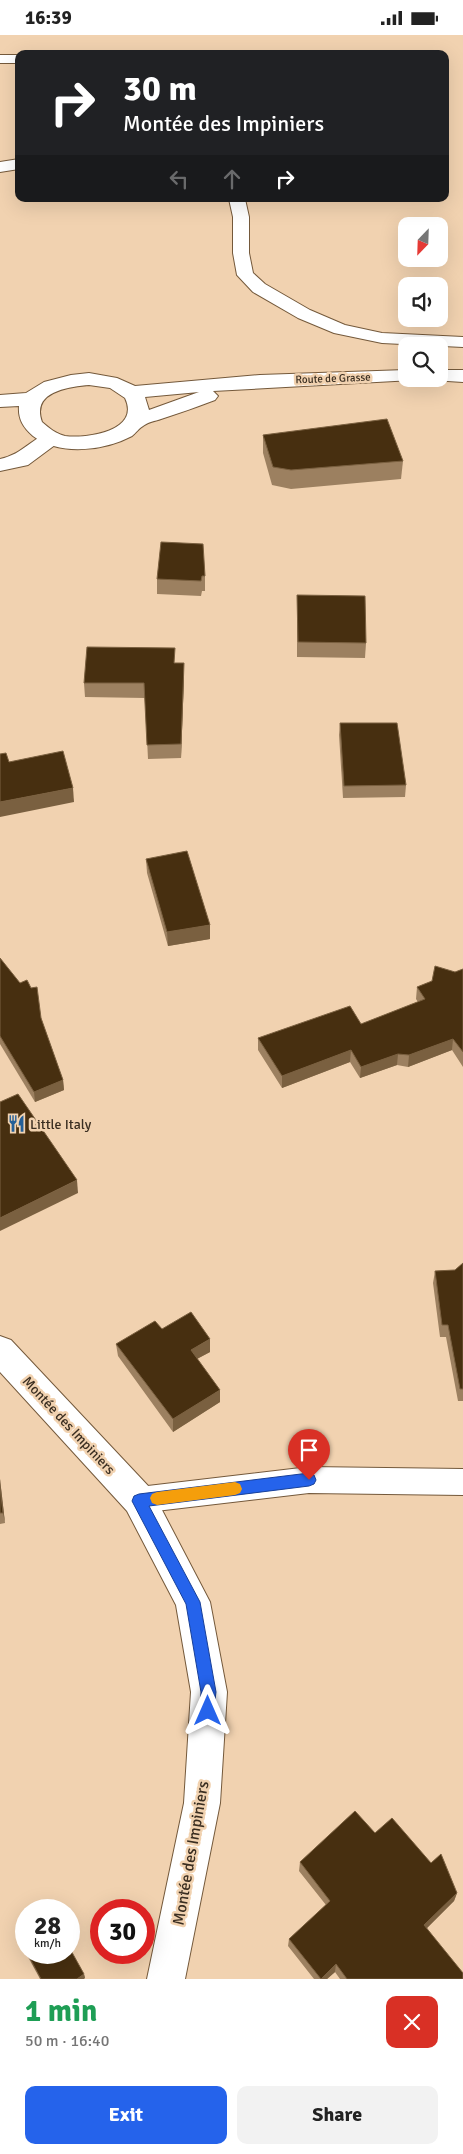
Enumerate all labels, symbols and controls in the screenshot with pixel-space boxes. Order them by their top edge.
text: 16:39 [25,6,72,30]
text: 30 m [123,67,197,110]
icon: right [40,70,105,135]
text: Montée des Impiniers [123,110,324,137]
icon: left [165,165,193,193]
icon: ahead [218,165,246,193]
icon: right [271,165,299,193]
north arrow [398,217,448,267]
map controls [398,217,448,387]
button: sound [398,277,448,327]
button: search [398,337,448,387]
street label: Route de Grasse [295,371,371,386]
restaurant icon: Little Italy [6,1114,26,1134]
place label: Little Italy [30,1116,92,1133]
street label: Montée des Impiniers [19,1373,118,1478]
pin [288,1429,330,1480]
icon: arrive [295,1436,323,1464]
position arrow [181,1684,233,1736]
street label: Montée des Impiniers [168,1779,214,1927]
speed limit sign: 30 [90,1899,155,1964]
text: 28 [34,1910,61,1941]
text: km/h [34,1936,61,1951]
text: 1 min [25,1993,97,2030]
button: close [386,1996,438,2048]
text: 50 m · 16:40 [25,2031,109,2051]
button: Exit [25,2086,227,2144]
button: Share [237,2086,438,2144]

